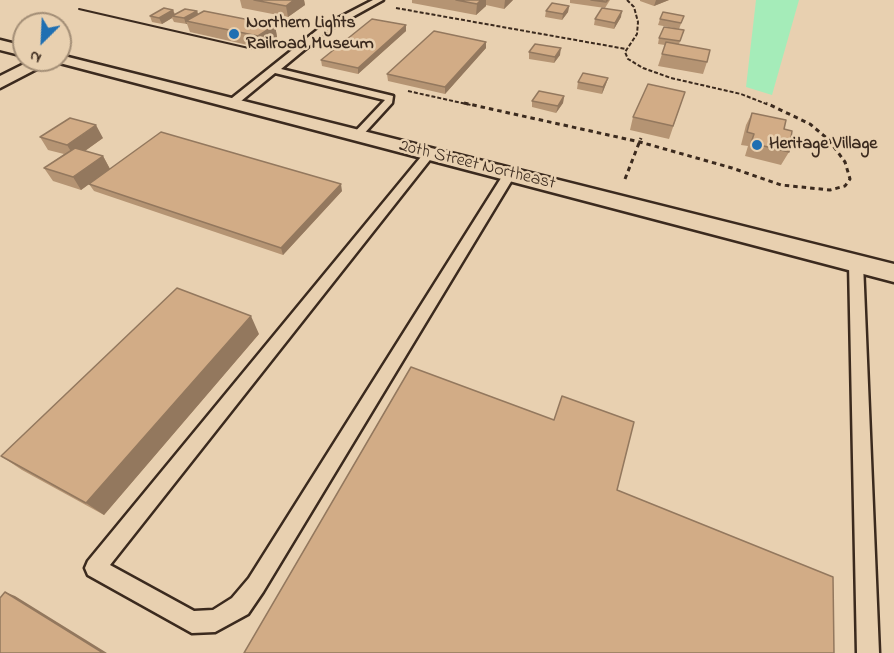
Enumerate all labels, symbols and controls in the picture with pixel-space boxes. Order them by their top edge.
north arrow [12,12,72,72]
place label: Northern Lights Railroad Museum [246,13,374,56]
marker: Northern Lights Railroad Museum [227,27,241,41]
text: N [26,43,45,70]
place label: Heritage Village [769,134,877,156]
street label: 20th Street Northeast [397,136,557,196]
marker: Heritage Village [750,138,764,152]

